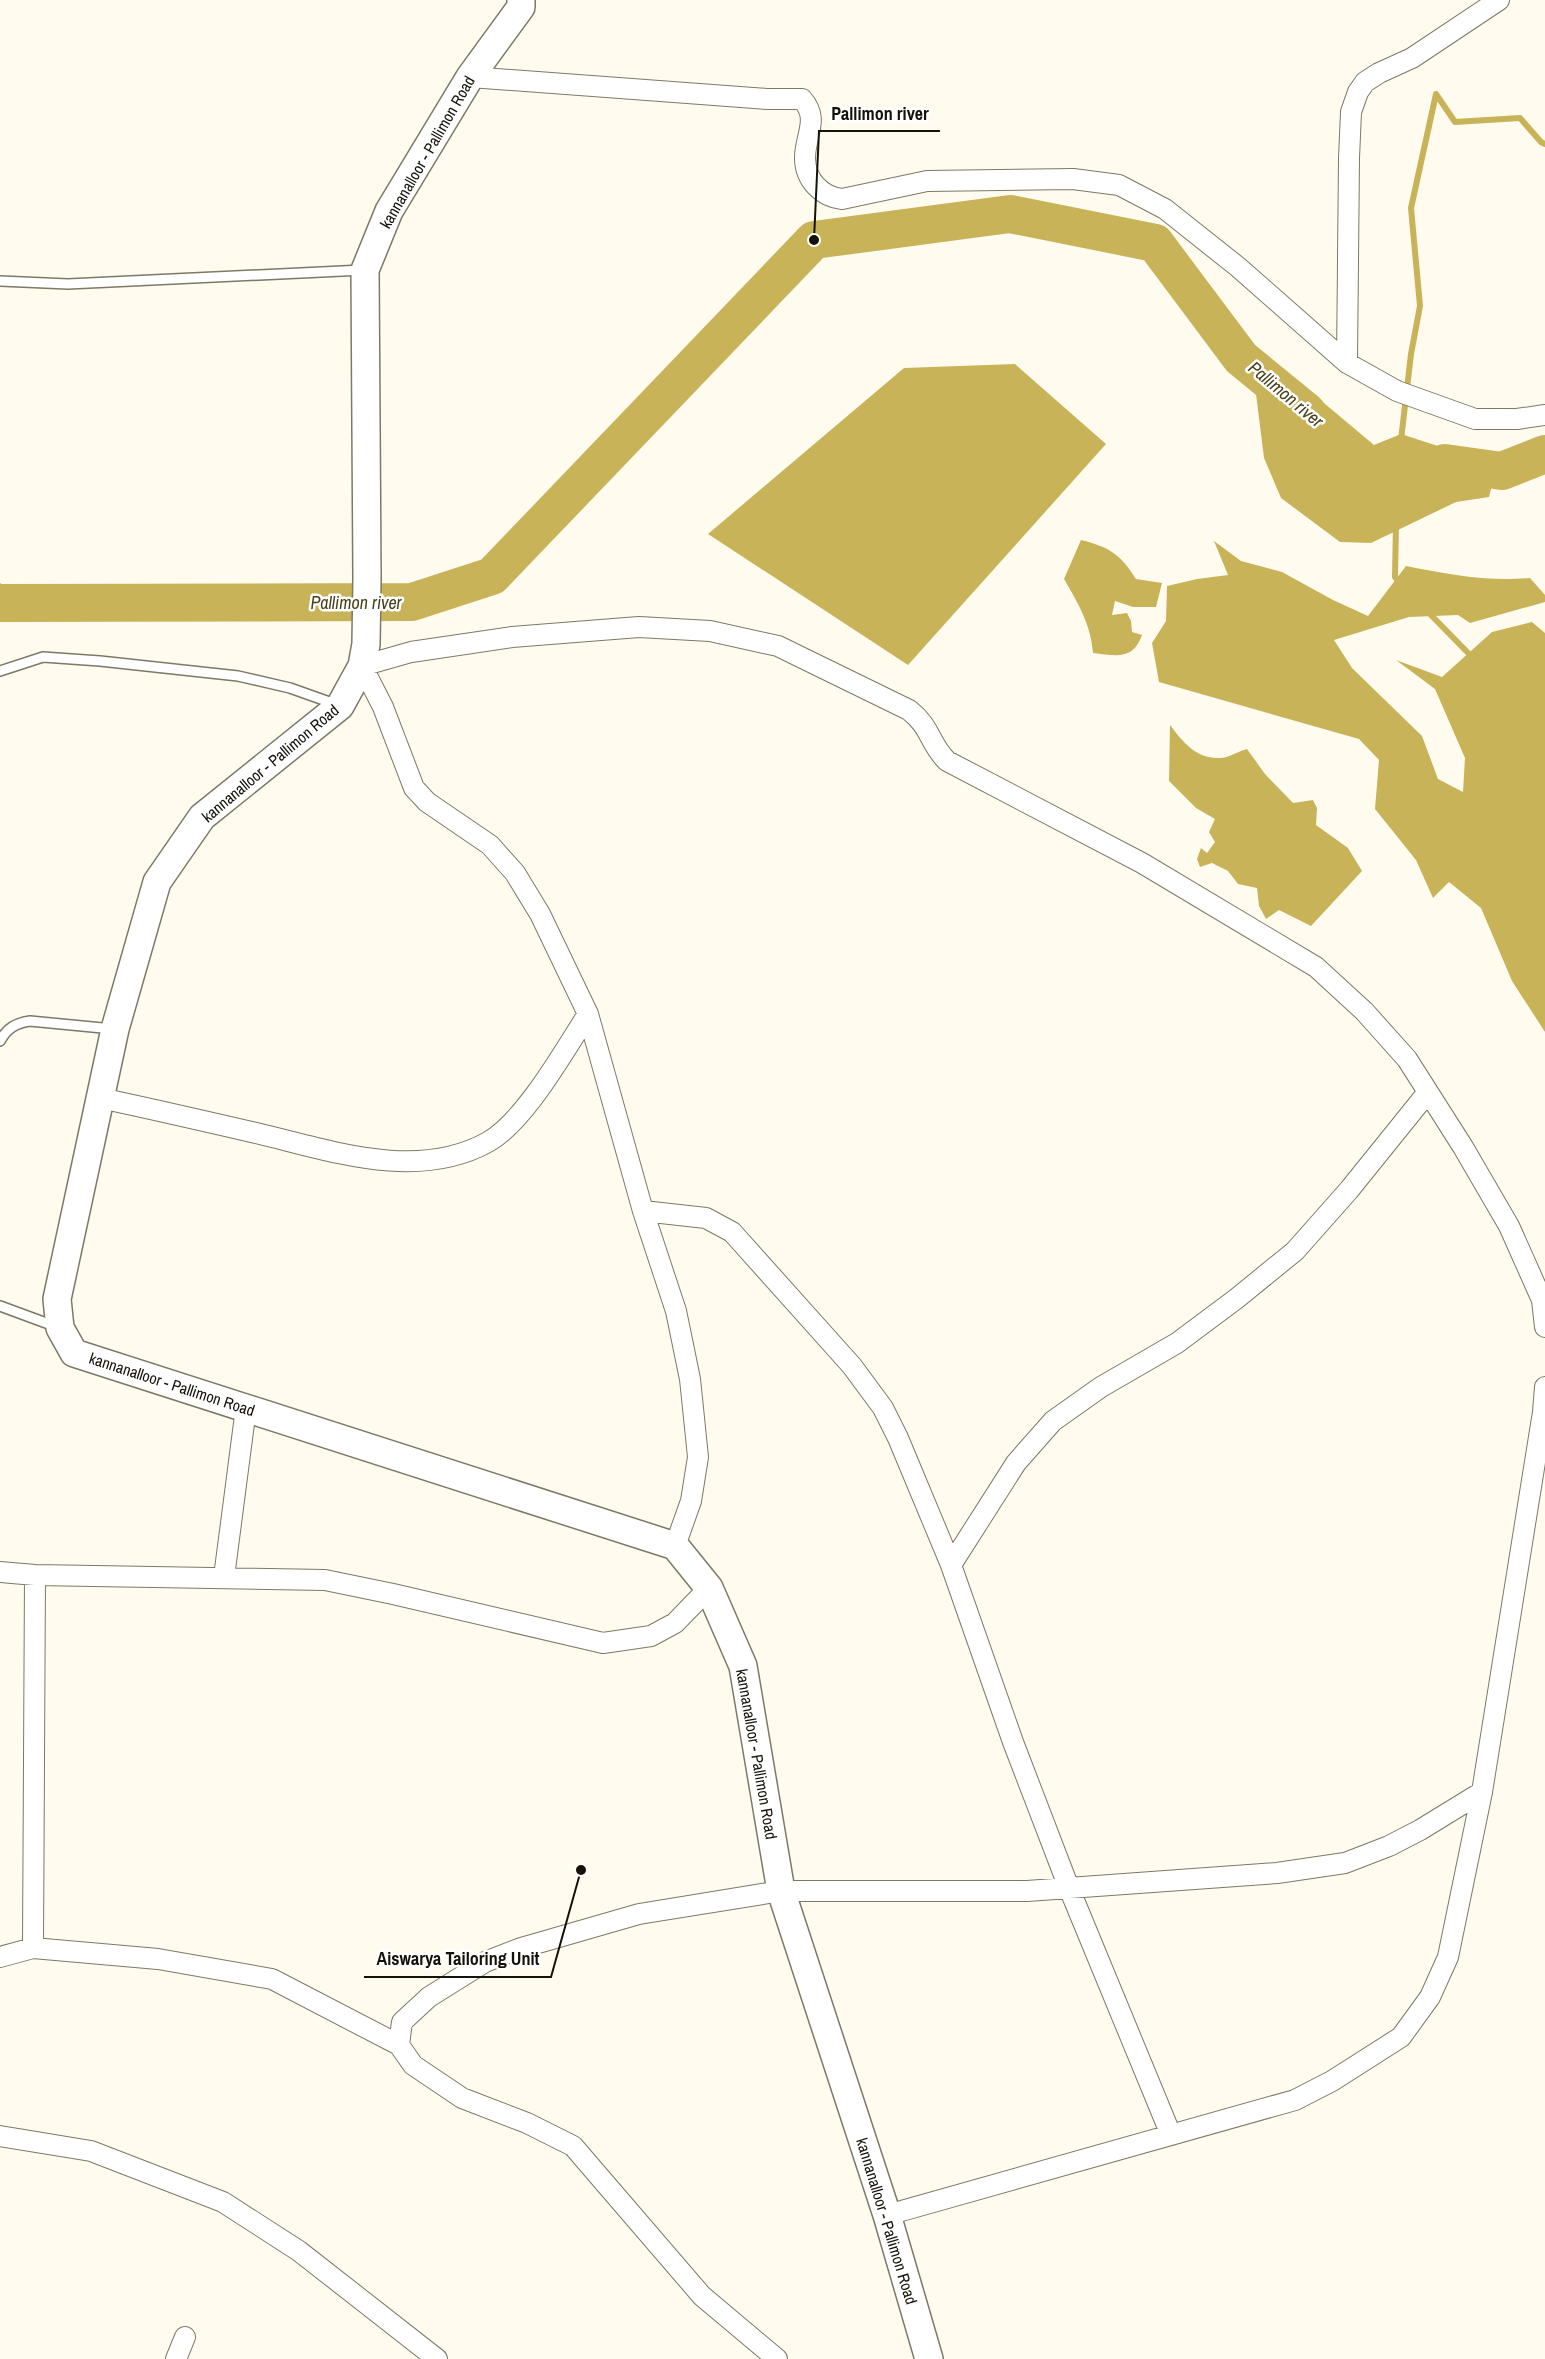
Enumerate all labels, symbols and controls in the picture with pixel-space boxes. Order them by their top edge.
street label: kannanalloor - Pallimon Road [374,72,480,232]
callout: Pallimon river [819,95,940,131]
text: Pallimon river [831,101,929,126]
water label: Pallimon river [1243,355,1330,434]
water label: Pallimon river [310,590,403,615]
street label: kannanalloor - Pallimon Road [197,699,343,827]
street label: kannanalloor - Pallimon Road [86,1347,258,1421]
street label: kannanalloor - Pallimon Road [731,1667,783,1841]
callout: Aiswarya Tailoring Unit [364,1941,551,1977]
text: Aiswarya Tailoring Unit [377,1946,540,1971]
street label: kannanalloor - Pallimon Road [851,2135,923,2307]

